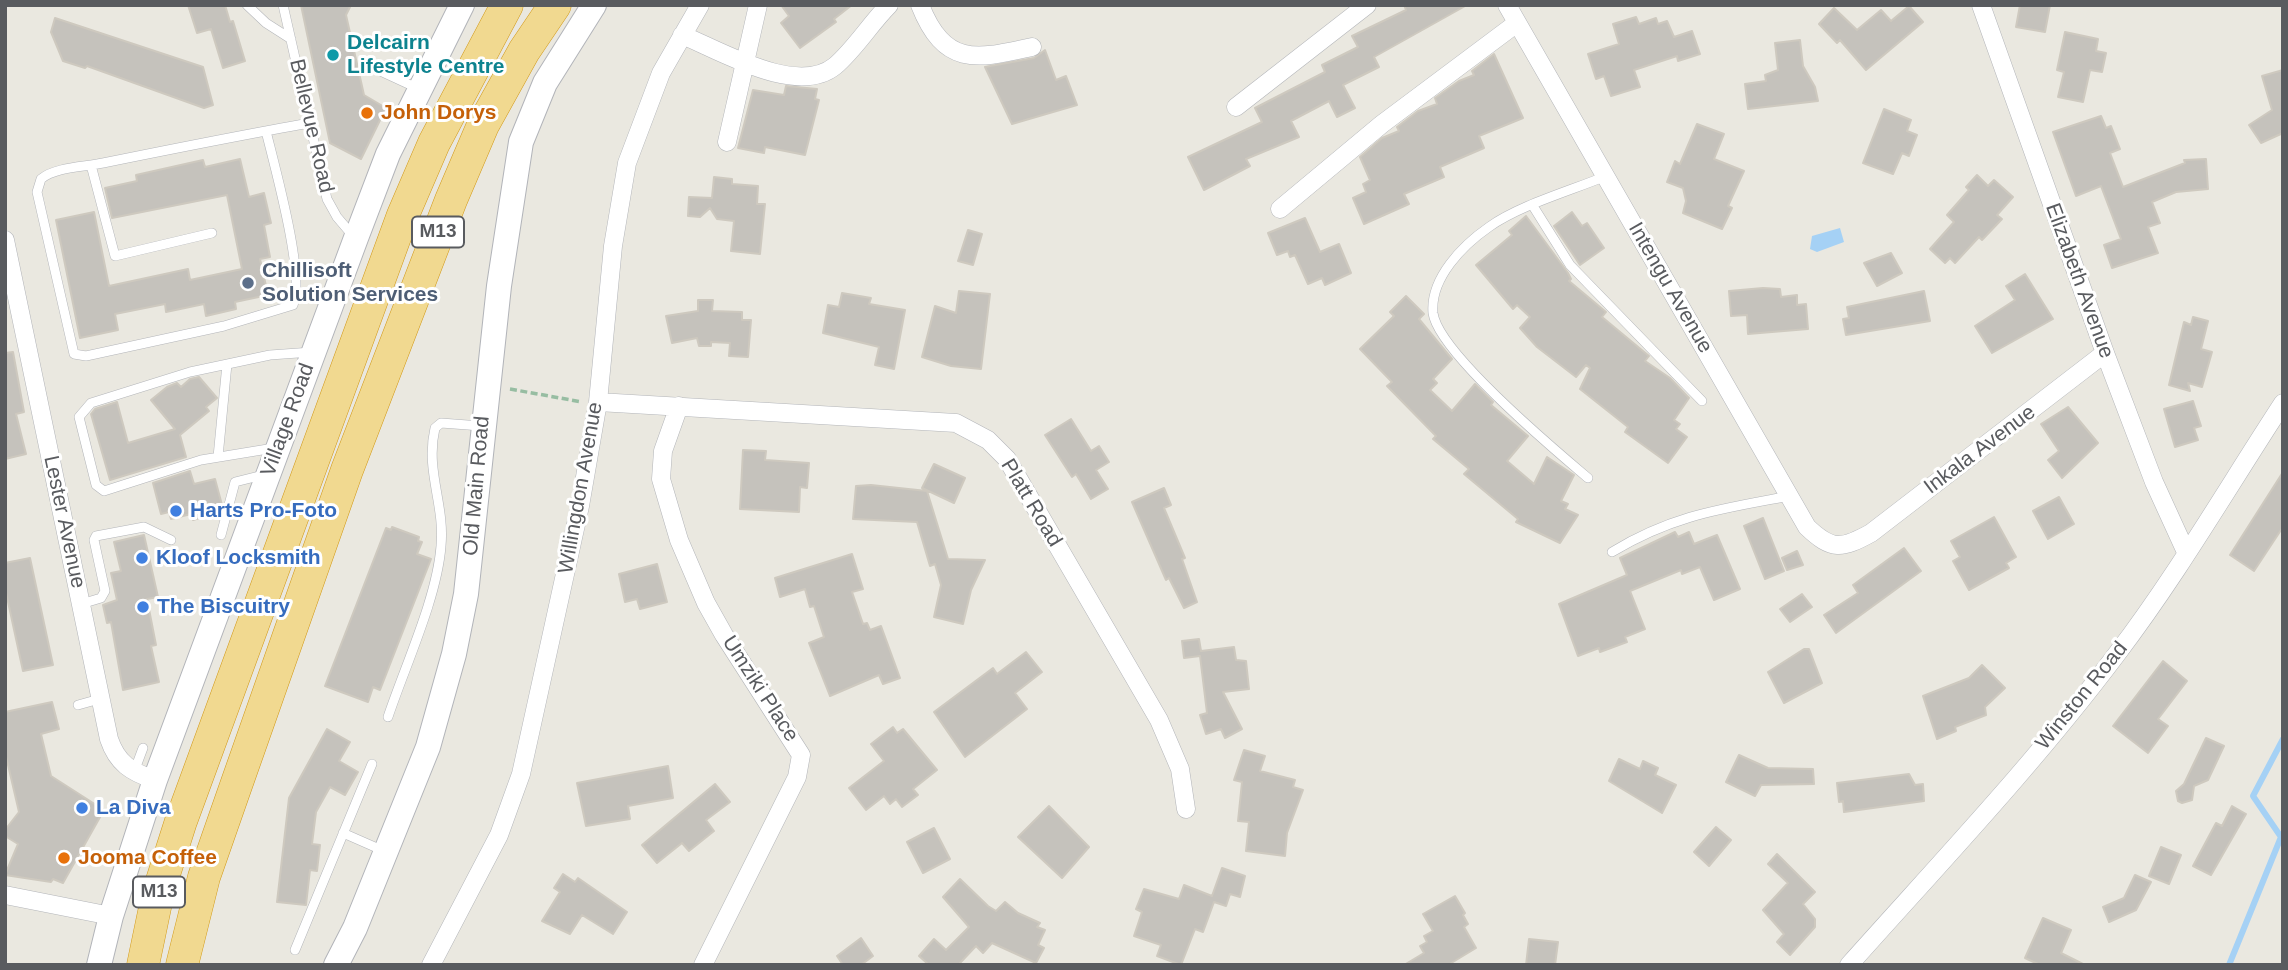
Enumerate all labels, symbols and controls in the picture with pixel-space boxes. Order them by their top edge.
place label: Delcairn Lifestyle Centre [347,30,505,80]
marker: Delcairn Lifestyle Centre [325,47,341,63]
street label: Bellevue Road [283,57,339,195]
place label: John Dorys [381,100,497,126]
marker: John Dorys [359,105,375,121]
street label: Elizabeth Avenue [2039,200,2119,362]
road number: M13 [412,216,464,248]
street label: Intengu Avenue [1622,218,1718,358]
place label: Chillisoft Solution Services [262,258,438,308]
marker: Chillisoft Solution Services [240,275,256,291]
street label: Village Road [256,360,320,480]
street label: Willingdon Avenue [554,400,608,576]
street label: Inkala Avenue [1919,400,2041,500]
street label: Old Main Road [458,415,496,557]
street label: Lester Avenue [38,453,90,591]
street label: Platt Road [995,454,1067,552]
place label: Harts Pro-Foto [190,498,337,524]
marker: Harts Pro-Foto [168,503,184,519]
place label: Kloof Locksmith [156,545,321,571]
marker: Kloof Locksmith [134,550,150,566]
place label: The Biscuitry [157,594,290,620]
marker: The Biscuitry [135,599,151,615]
street label: Umziki Place [716,631,804,747]
street label: Winston Road [2031,637,2133,755]
place label: La Diva [96,795,171,821]
marker: La Diva [74,800,90,816]
place label: Jooma Coffee [78,845,217,871]
marker: Jooma Coffee [56,850,72,866]
road number: M13 [133,876,185,908]

